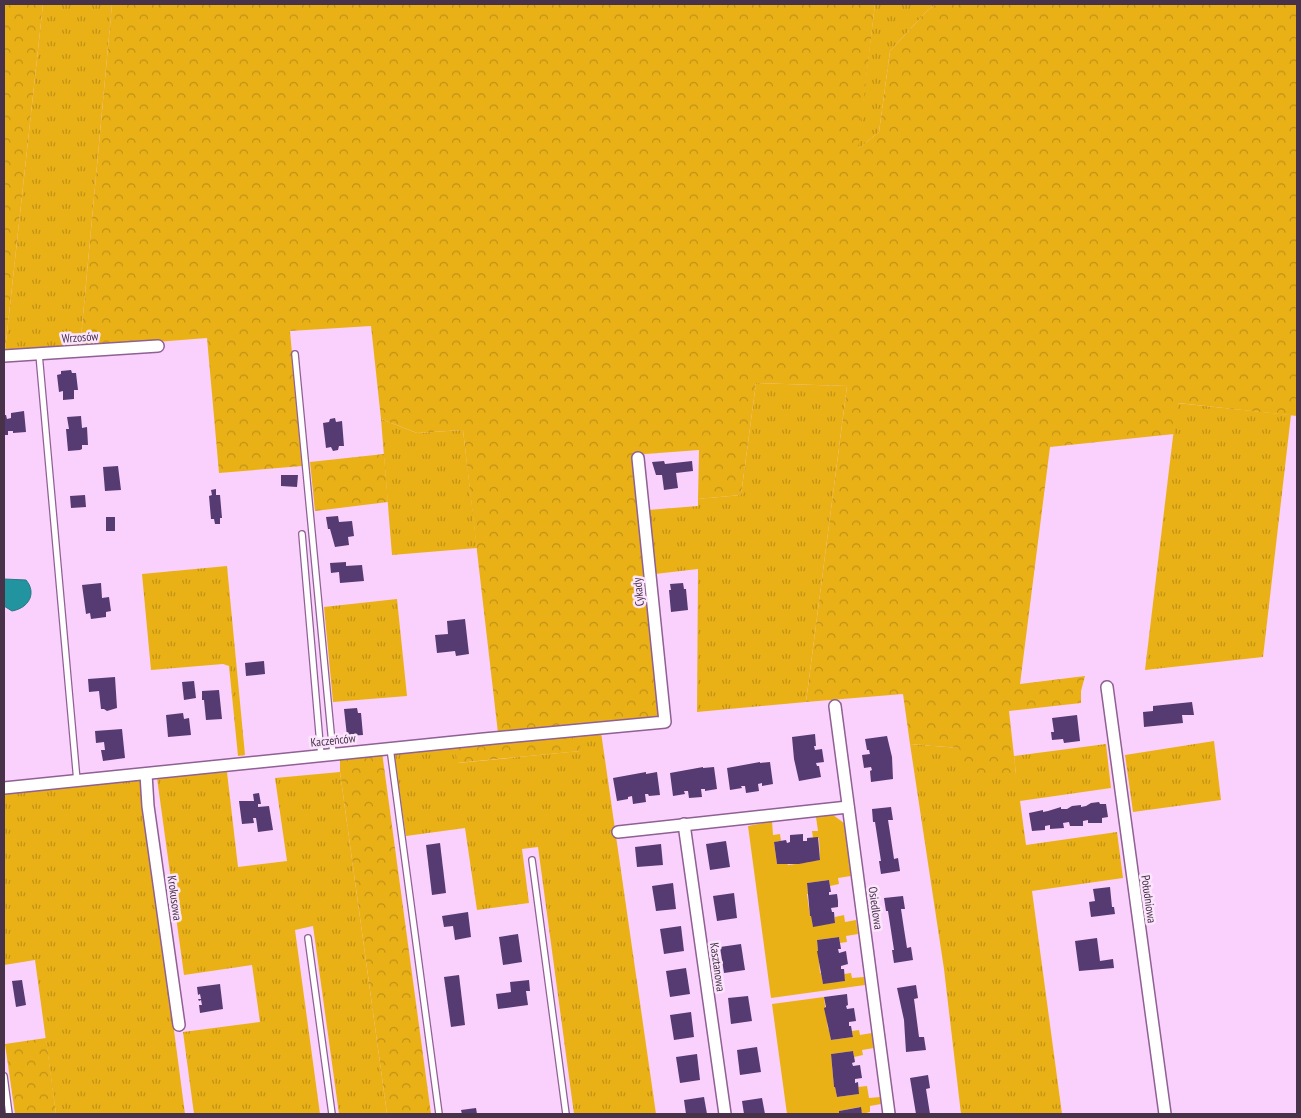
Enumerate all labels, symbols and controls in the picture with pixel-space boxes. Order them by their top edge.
street label: Wrzosów [61,328,100,346]
street label: Cykady [629,576,647,607]
street label: Kaczeńców [310,730,357,750]
street label: Południowa [1138,874,1160,924]
street label: Krokusowa [164,875,186,922]
street label: Osiedlowa [866,886,886,931]
street label: Kasztanowa [707,942,729,993]

